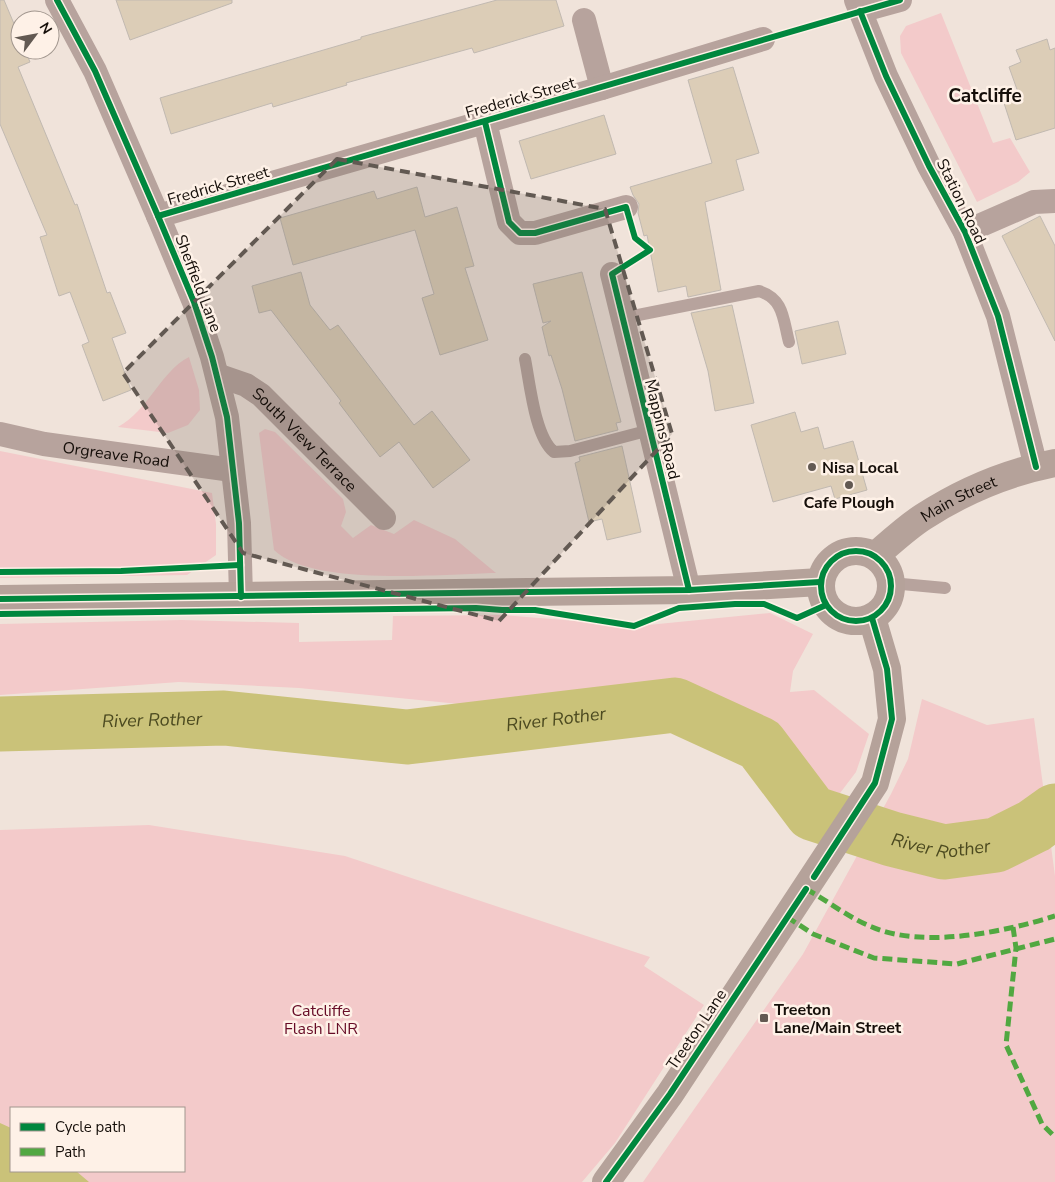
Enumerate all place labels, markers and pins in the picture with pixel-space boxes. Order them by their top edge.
place label: Nisa Local [822,457,898,479]
marker: Nisa Local [806,461,818,473]
marker: Cafe Plough [843,479,855,491]
place label: Cafe Plough [804,492,894,514]
place label: Treeton Lane/Main Street [774,999,902,1039]
marker: Treeton Lane/Main Street [758,1012,770,1024]

